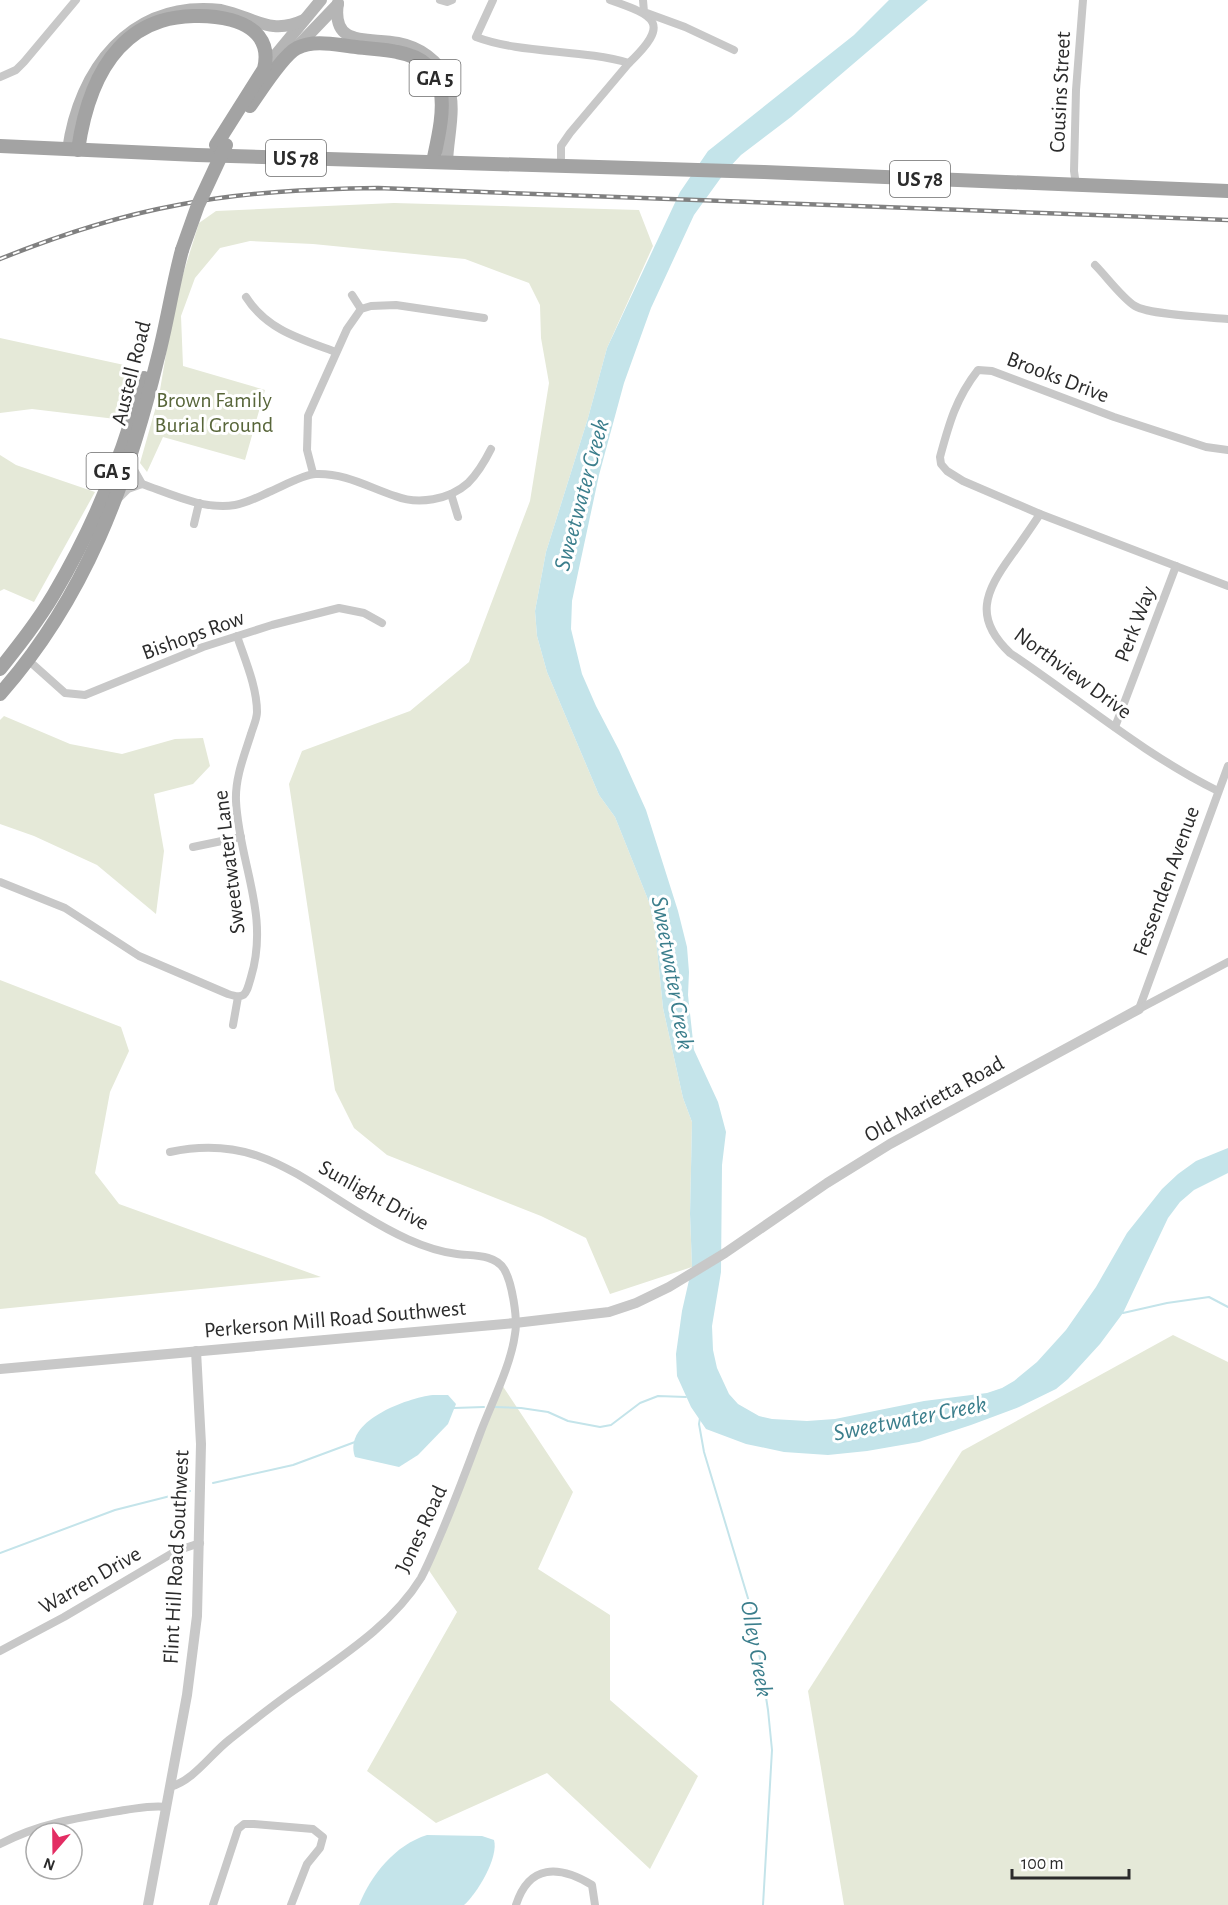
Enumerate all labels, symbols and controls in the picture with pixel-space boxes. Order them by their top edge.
street label: Cousins Street [1046,31,1074,153]
road number: GA 5 [410,60,460,96]
road number: US 78 [266,140,326,176]
road number: US 78 [890,161,950,197]
street label: Austell Road [107,319,155,427]
street label: Brooks Drive [1004,347,1112,407]
park label: Brown Family Burial Ground [155,389,273,436]
water label: Sweetwater Creek [550,417,614,573]
road number: GA 5 [86,453,138,489]
street label: Perk Way [1111,583,1160,665]
street label: Bishops Row [139,606,247,664]
street label: Northview Drive [1010,623,1136,723]
street label: Sweetwater Lane [209,789,249,935]
street label: Fessenden Avenue [1129,803,1203,959]
water label: Sweetwater Creek [647,894,697,1052]
street label: Old Marietta Road [861,1052,1007,1146]
street label: Sunlight Drive [315,1156,433,1234]
street label: Perkerson Mill Road Southwest [203,1297,467,1341]
water label: Sweetwater Creek [831,1392,989,1446]
street label: Flint Hill Road Southwest [159,1449,193,1665]
street label: Jones Road [391,1482,451,1576]
street label: Warren Drive [35,1542,145,1618]
water label: Olley Creek [736,1599,776,1699]
north arrow [24,1821,84,1881]
scale bar [1012,1842,1129,1880]
text: N [41,1855,57,1874]
text: 100 m [1021,1855,1064,1873]

